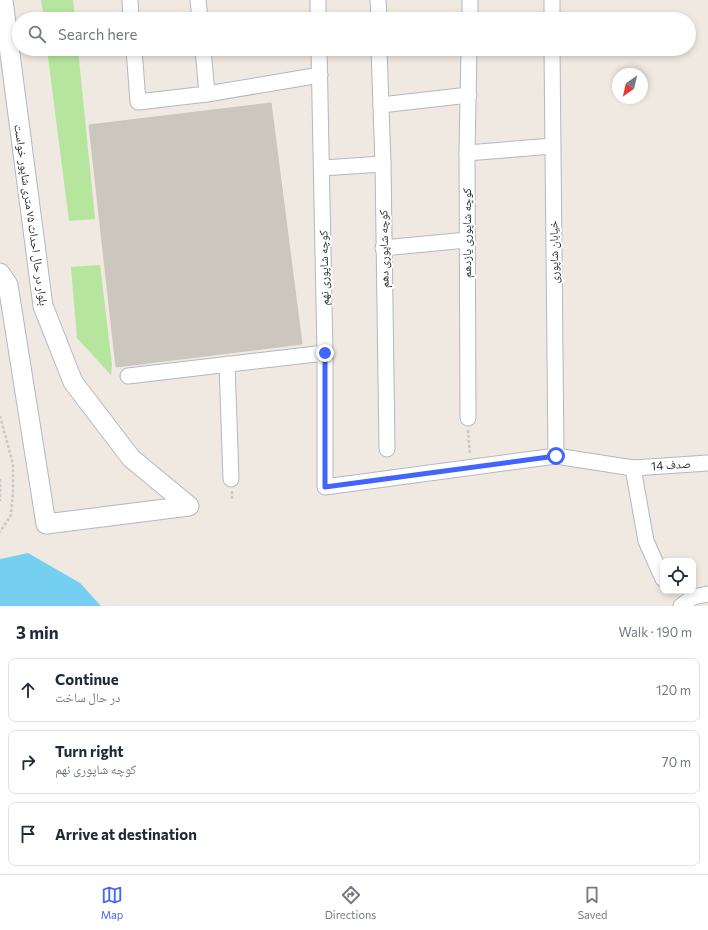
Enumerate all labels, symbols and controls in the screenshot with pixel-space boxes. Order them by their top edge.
search box [12,12,696,56]
icon: search [26,23,48,45]
text: Search here [58,25,137,43]
north arrow [612,68,648,104]
street label: بلوار در حال احداث ۷۵ متری شاپور خواست [11,123,52,307]
street label: کوچه شاپوری یازدهم [459,188,475,278]
street label: کوچه شاپوری دهم [375,210,393,288]
street label: خیابان شاپوری [545,220,562,284]
street label: کوچه شاپوری نهم [315,230,333,306]
route end [316,344,334,362]
route start [547,447,565,465]
street label: صدف 14 [651,456,691,472]
map controls [660,558,696,594]
button: locate [660,558,696,594]
text: 3 min [16,622,59,643]
text: Walk · 190 m [618,624,692,640]
text: Continue [55,670,119,688]
icon: ahead [17,679,39,701]
text: 120 m [656,682,691,698]
text: در حال ساخت [55,689,120,705]
text: Turn right [55,742,124,760]
icon: right [17,751,39,773]
text: 70 m [662,754,691,770]
text: کوچه شاپوری نهم [55,761,136,777]
icon: arrive [17,823,39,845]
text: Arrive at destination [55,825,197,843]
tab: Map [101,884,123,921]
tab: Directions [325,884,376,921]
tab: Saved [578,884,607,921]

